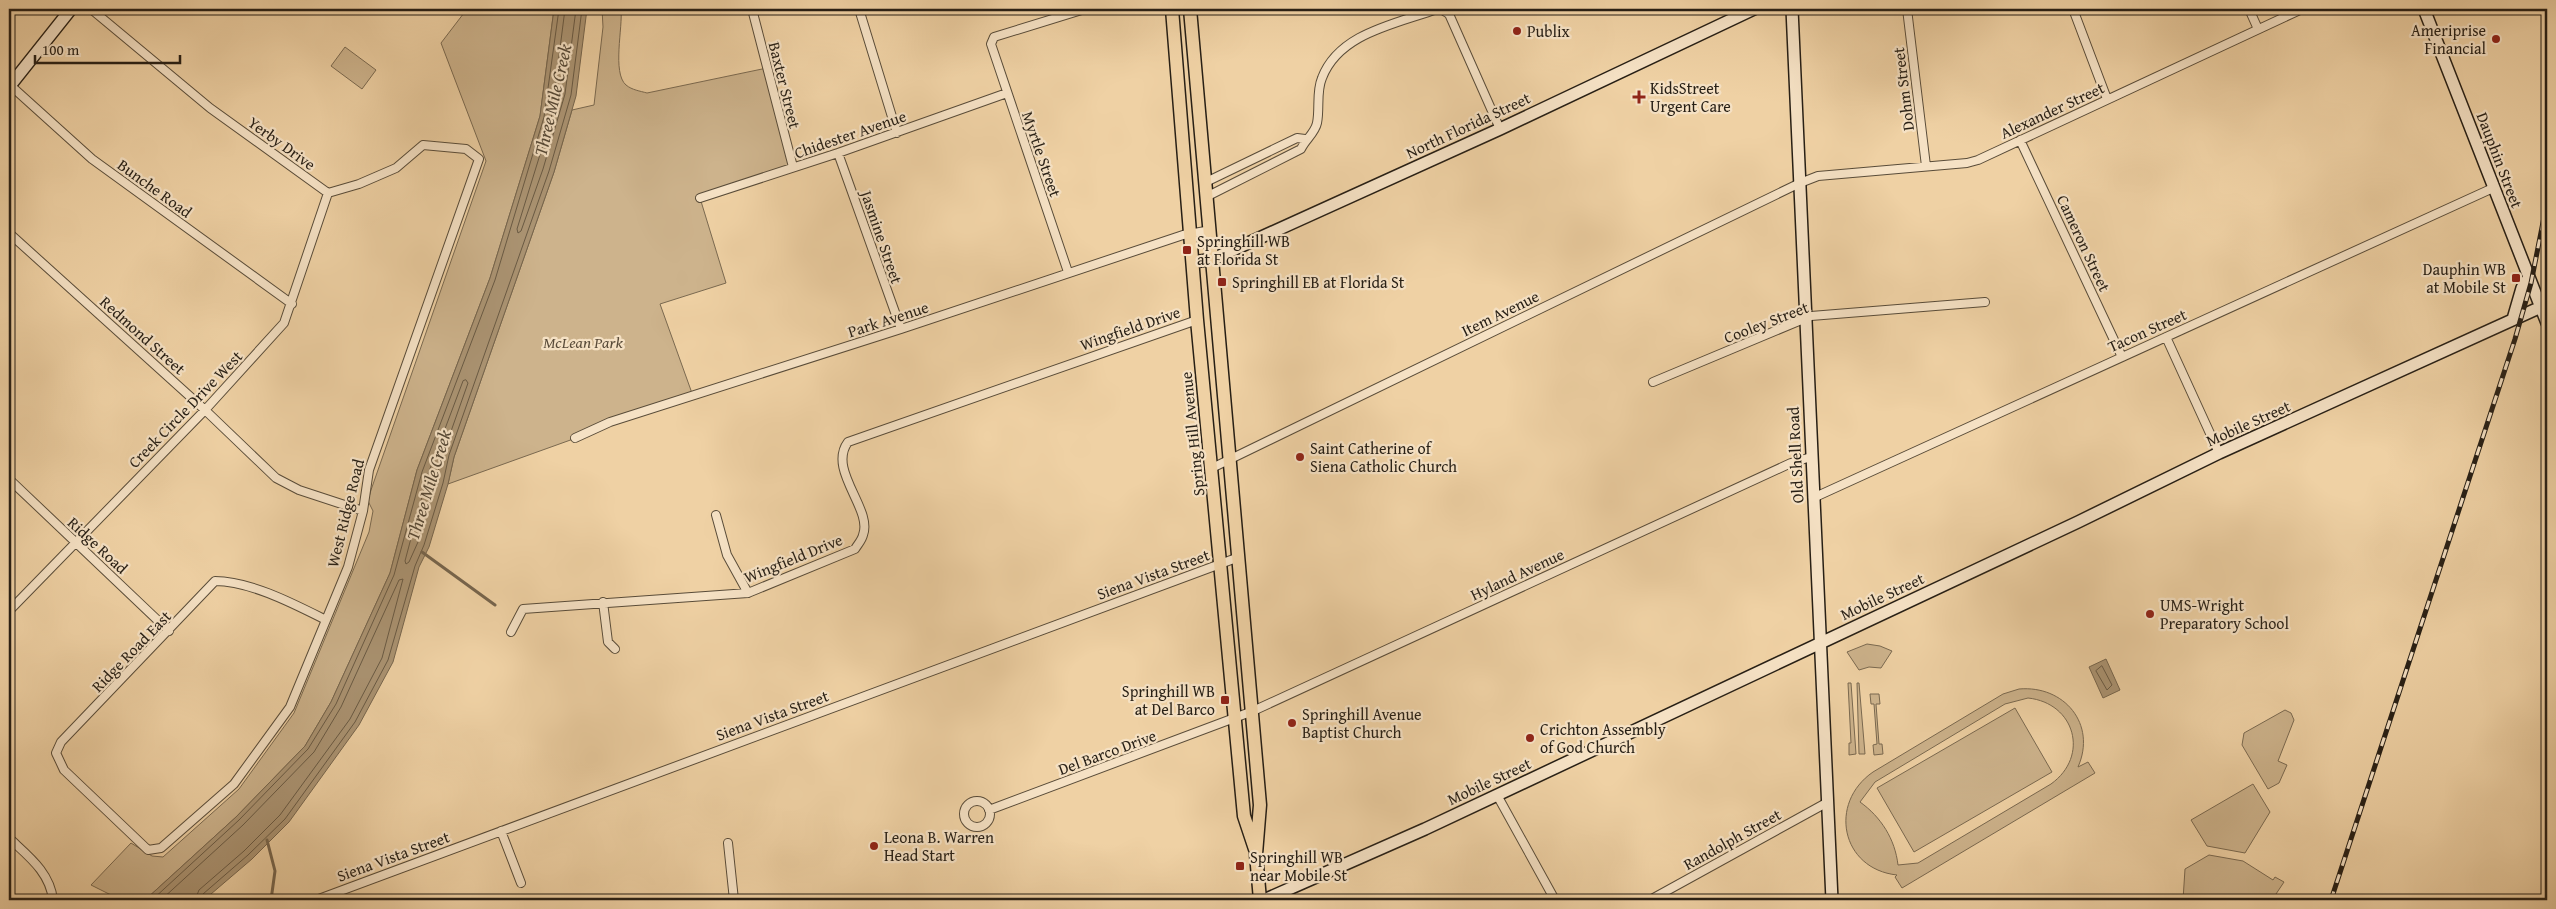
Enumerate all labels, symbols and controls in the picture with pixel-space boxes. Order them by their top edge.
place label: Ameriprise Financial [2411,18,2487,60]
place label: Publix [1527,19,1571,43]
marker: Publix [1511,25,1523,37]
scale bar [35,32,180,64]
marker: Ameriprise Financial [2490,33,2502,45]
text: 100 m [42,39,80,60]
street label: Baxter Street [763,39,807,131]
water label: Three Mile Creek [527,40,579,159]
street label: Dohm Street [1886,46,1920,132]
street label: Alexander Street [1996,75,2109,145]
place label: KidsStreet Urgent Care [1650,76,1731,118]
street label: North Florida Street [1402,85,1535,164]
marker: KidsStreet Urgent Care [1632,90,1646,104]
street label: Chidester Avenue [791,104,909,164]
street label: Myrtle Street [1016,108,1068,200]
street label: Dauphin Street [2471,109,2529,212]
street label: Yerby Drive [243,110,321,176]
street label: Bunche Road [113,153,198,224]
street label: Jasmine Street [854,185,909,287]
street label: Cameron Street [2051,191,2117,296]
place label: Springhill WB at Florida St [1197,229,1290,271]
marker: Springhill WB at Florida St [1181,244,1193,256]
place label: Dauphin WB at Mobile St [2423,257,2506,299]
place label: Springhill EB at Florida St [1232,270,1405,294]
marker: Dauphin WB at Mobile St [2510,272,2522,284]
marker: Springhill EB at Florida St [1216,276,1228,288]
street label: Item Avenue [1457,284,1543,342]
street label: Redmond Street [95,290,191,380]
street label: Park Avenue [845,295,931,343]
street label: Cooley Street [1720,295,1812,349]
street label: Wingfield Drive [1077,300,1183,356]
street label: Tacon Street [2104,302,2191,358]
park label: McLean Park [543,330,623,354]
street label: Creek Circle Drive West [122,344,248,473]
street label: Spring Hill Avenue [1174,371,1210,497]
street label: Mobile Street [2202,394,2294,452]
street label: Old Shell Road [1780,406,1810,504]
water label: Three Mile Creek [399,426,458,543]
place label: Saint Catherine of Siena Catholic Church [1310,436,1457,478]
marker: Saint Catherine of Siena Catholic Church [1294,451,1306,463]
street label: West Ridge Road [320,456,370,570]
street label: Ridge Road [62,511,134,580]
street label: Wingfield Drive [740,527,846,589]
street label: Siena Vista Street [1093,542,1213,606]
street label: Hyland Avenue [1466,542,1568,606]
street label: Mobile Street [1836,566,1928,626]
place label: UMS-Wright Preparatory School [2160,593,2290,635]
street label: Ridge Road East [86,604,177,697]
marker: UMS-Wright Preparatory School [2144,608,2156,620]
place label: Springhill WB at Del Barco [1122,679,1215,721]
street label: Siena Vista Street [712,683,832,747]
marker: Springhill WB at Del Barco [1219,694,1231,706]
place label: Springhill Avenue Baptist Church [1302,702,1422,744]
marker: Springhill Avenue Baptist Church [1286,717,1298,729]
place label: Crichton Assembly of God Church [1540,717,1666,759]
street label: Del Barco Drive [1055,723,1159,781]
marker: Crichton Assembly of God Church [1524,732,1536,744]
street label: Mobile Street [1443,751,1535,811]
street label: Randolph Street [1679,802,1786,876]
street label: Siena Vista Street [333,824,453,888]
place label: Leona B. Warren Head Start [884,825,994,867]
marker: Leona B. Warren Head Start [868,840,880,852]
place label: Springhill WB near Mobile St [1250,845,1348,887]
marker: Springhill WB near Mobile St [1234,860,1246,872]

